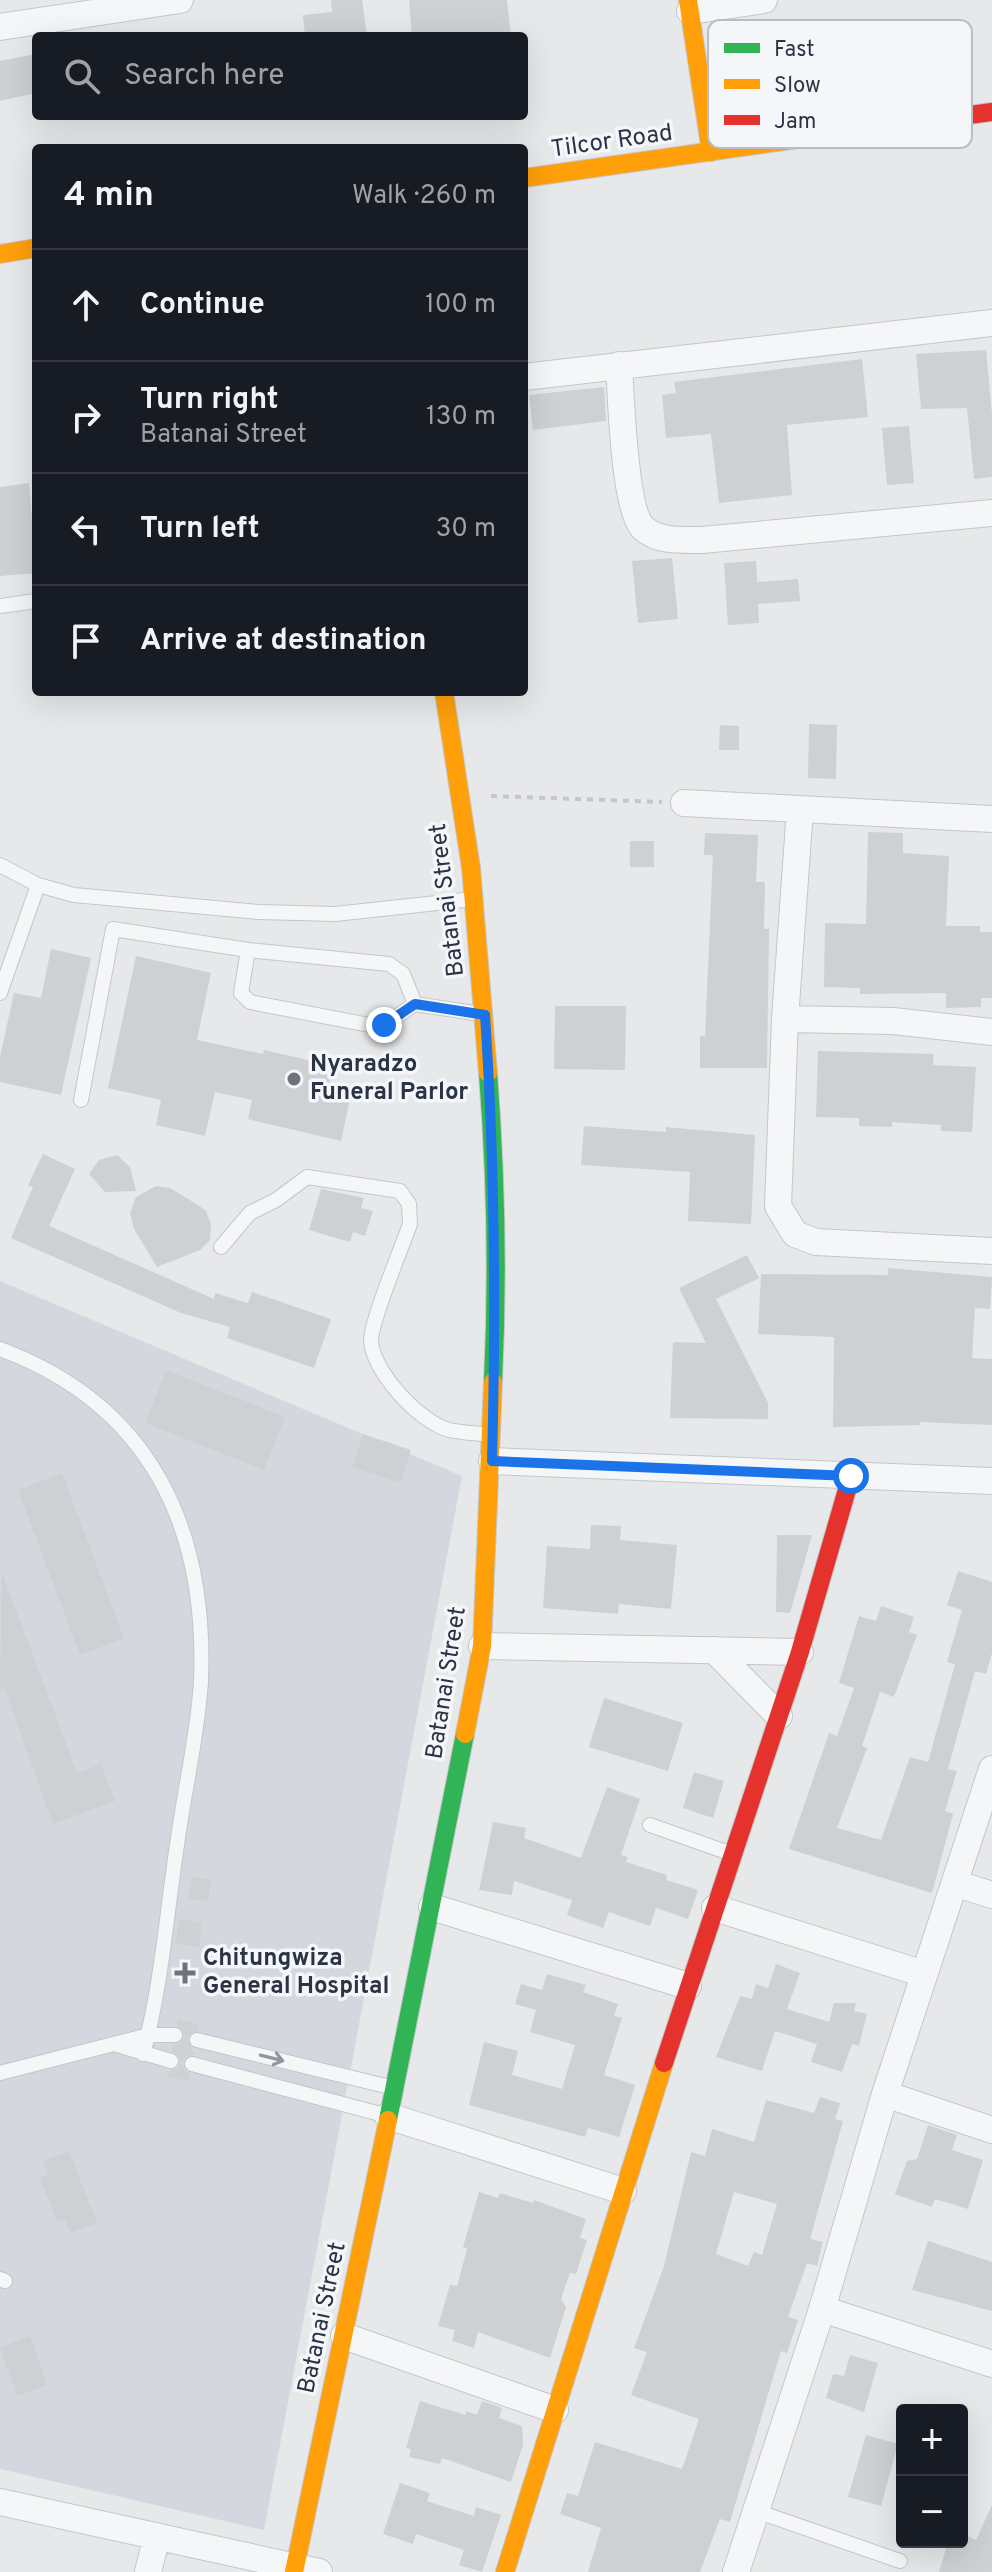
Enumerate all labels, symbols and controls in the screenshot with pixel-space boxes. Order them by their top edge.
legend [708,20,972,148]
search box [32,32,528,120]
text: Fast [774,37,815,64]
icon: search [60,54,104,98]
text: Search here [124,58,284,95]
text: Slow [774,73,821,100]
text: Jam [774,109,817,136]
street label: Tilcor Road [549,119,675,165]
text: 4 min [64,175,154,218]
text: Walk · 260 m [352,180,496,213]
icon: ahead [64,283,108,327]
text: Continue [140,287,265,324]
text: 100 m [425,289,496,322]
text: Turn right [140,382,278,419]
icon: right [64,395,108,439]
text: 130 m [426,401,496,434]
text: Batanai Street [140,419,307,452]
icon: left [64,507,108,551]
text: Turn left [140,511,260,548]
text: 30 m [436,513,496,546]
icon: arrive [64,619,108,663]
text: Arrive at destination [140,623,426,660]
street label: Batanai Street [424,822,472,978]
route end [366,1007,402,1043]
place label: Nyaradzo Funeral Parlor [310,1050,468,1108]
marker: Nyaradzo Funeral Parlor [285,1070,303,1088]
route start [833,1458,869,1494]
street label: Batanai Street [420,1605,474,1761]
place label: Chitungwiza General Hospital [203,1944,389,2002]
marker: Chitungwiza General Hospital [174,1962,196,1984]
one-way arrow [259,2051,285,2066]
street label: Batanai Street [292,2240,354,2396]
map controls [896,2404,968,2548]
button: + [896,2404,968,2476]
button: − [896,2476,968,2548]

